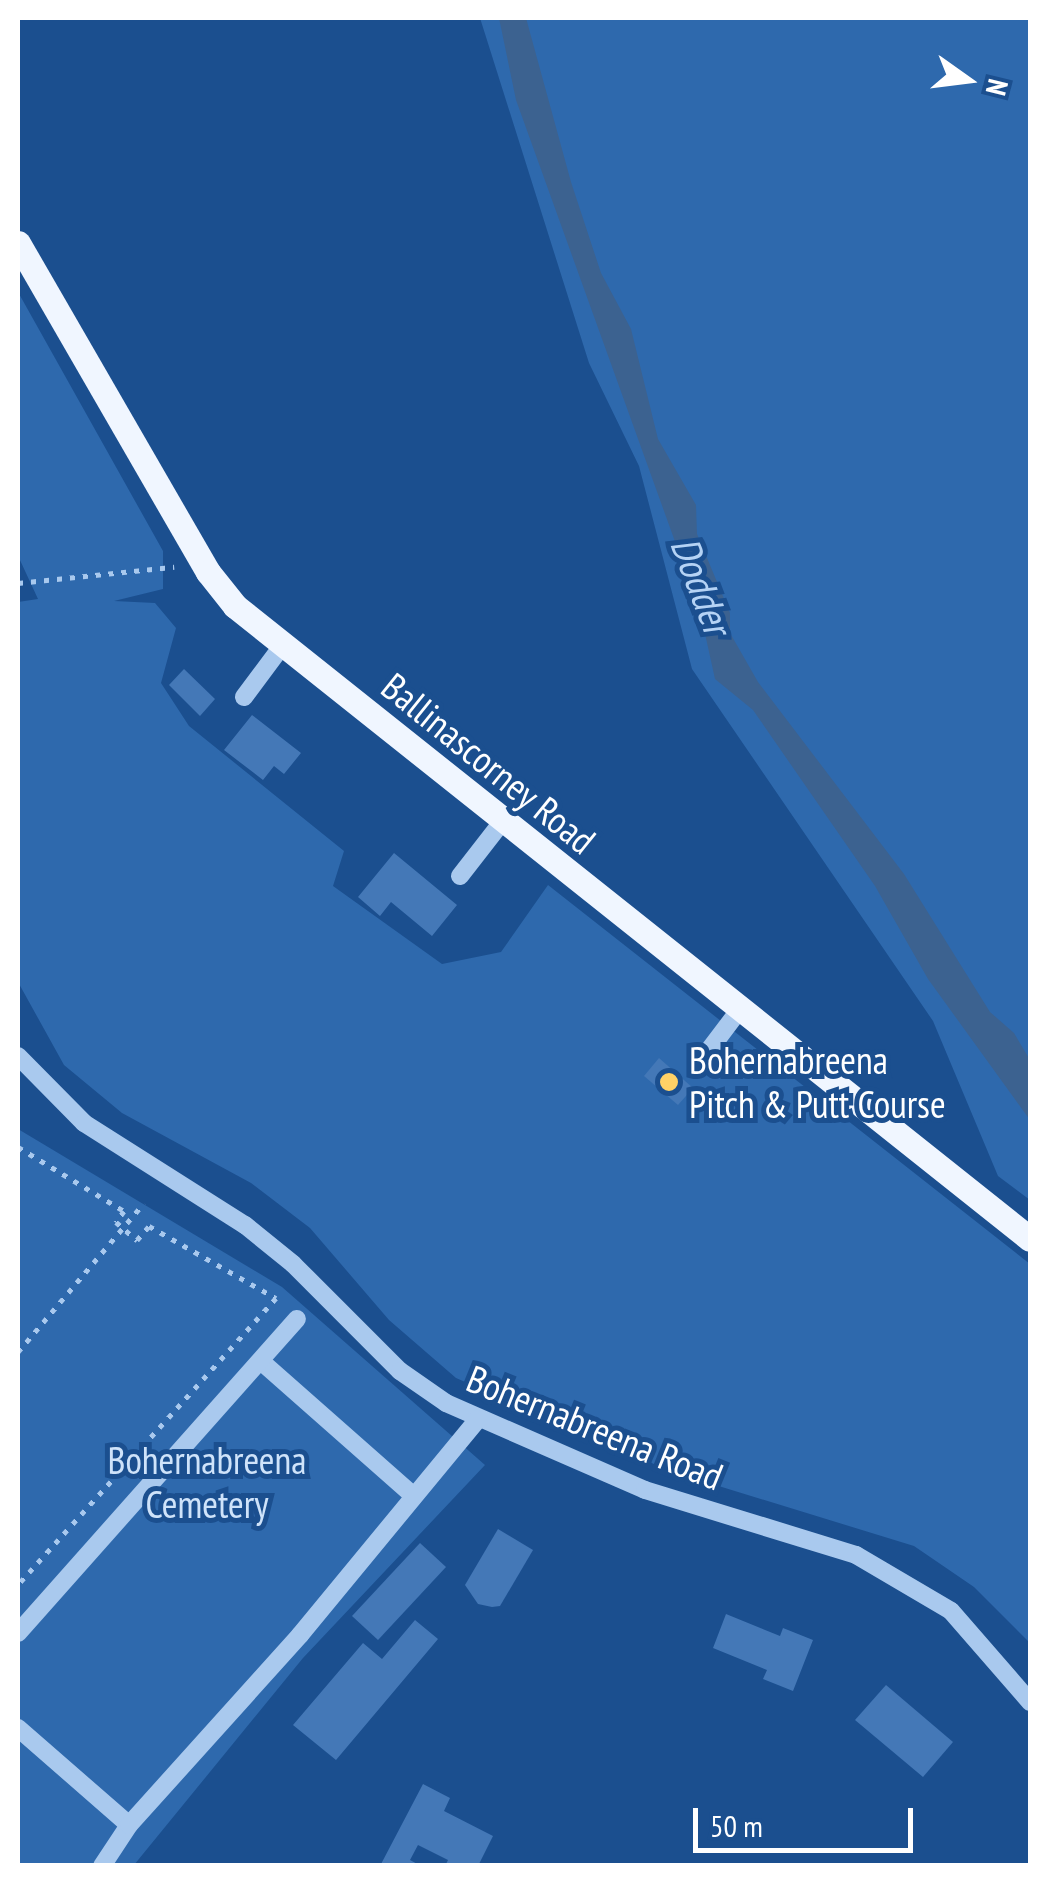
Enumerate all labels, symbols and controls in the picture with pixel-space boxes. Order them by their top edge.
north arrow [918,30,1018,130]
text: N [978,76,1017,99]
water label: Dodder [662,530,742,640]
street label: Ballinascorney Road [373,663,605,863]
place label: Bohernabreena Pitch & Putt Course [689,1037,946,1126]
marker: Bohernabreena Pitch & Putt Course [658,1071,680,1093]
street label: Bohernabreena Road [460,1355,730,1499]
park label: Bohernabreena Cemetery [108,1437,306,1526]
scale bar [698,1788,918,1850]
text: 50 m [710,1806,763,1845]

